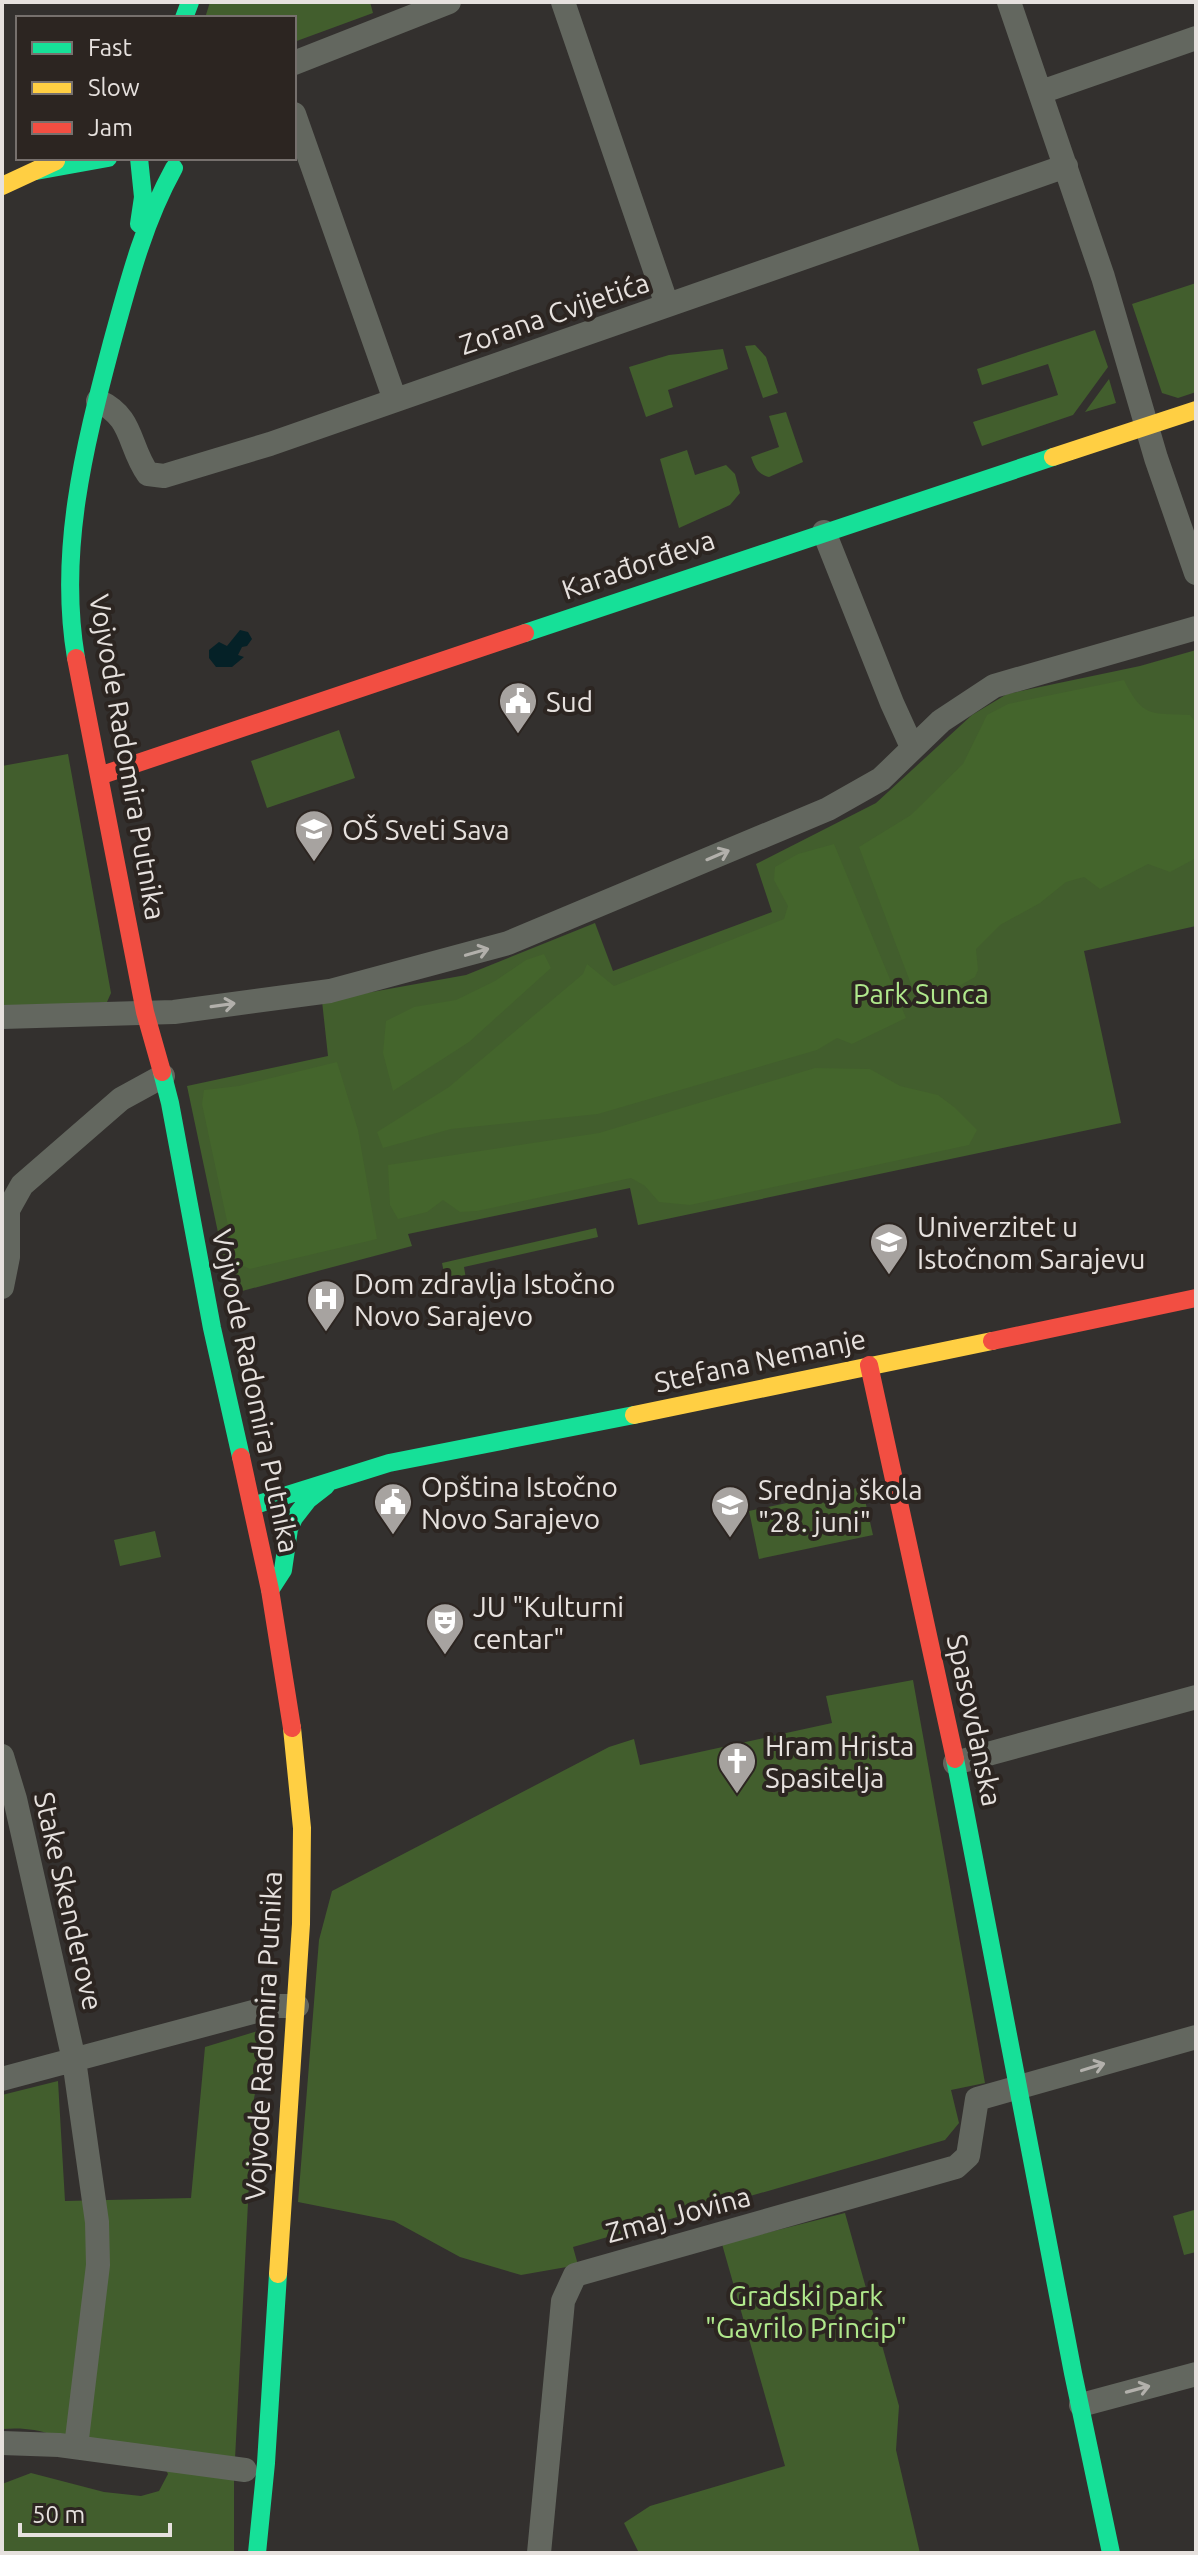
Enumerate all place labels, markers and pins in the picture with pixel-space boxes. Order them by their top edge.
public building icon: Sud [497,680,539,735]
place label: Sud [546,686,593,717]
school or university icon: OŠ Sveti Sava [293,808,335,863]
place label: OŠ Sveti Sava [342,813,510,845]
place label: Univerzitet u Istočnom Sarajevu [917,1211,1146,1274]
school or university icon: Univerzitet u Istočnom Sarajevu [868,1221,910,1276]
place label: Dom zdravlja Istočno Novo Sarajevo [354,1268,615,1331]
hospital icon: Dom zdravlja Istočno Novo Sarajevo [305,1278,347,1333]
place label: Opština Istočno Novo Sarajevo [421,1471,618,1534]
place label: Srednja škola "28. juni" [758,1474,923,1537]
public building icon: Opština Istočno Novo Sarajevo [372,1481,414,1536]
school or university icon: Srednja škola "28. juni" [709,1484,751,1539]
place label: JU "Kulturni centar" [473,1591,624,1654]
theatre icon: JU "Kulturni centar" [424,1601,466,1656]
place label: Hram Hrista Spasitelja [765,1730,915,1793]
church icon: Hram Hrista Spasitelja [716,1740,758,1795]

